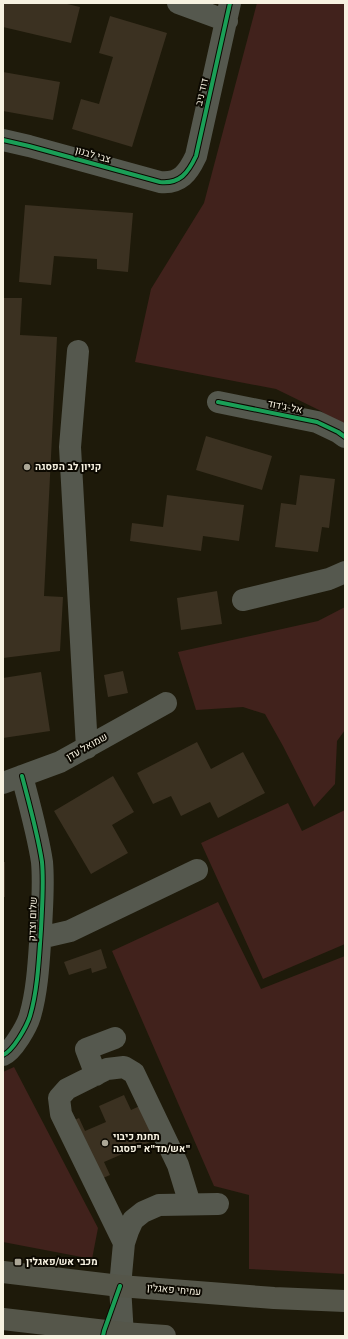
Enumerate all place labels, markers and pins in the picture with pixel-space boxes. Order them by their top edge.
place label: קניון לב הפסגה [35,460,101,474]
marker: קניון לב הפסגה [22,462,32,472]
place label: תחנת כיבוי אש/מד"א "פסגה" [113,1130,190,1156]
marker: תחנת כיבוי אש/מד"א "פסגה" [100,1138,110,1148]
place label: מכבי אש/פאגלין [26,1255,98,1269]
marker: מכבי אש/פאגלין [13,1257,23,1267]

